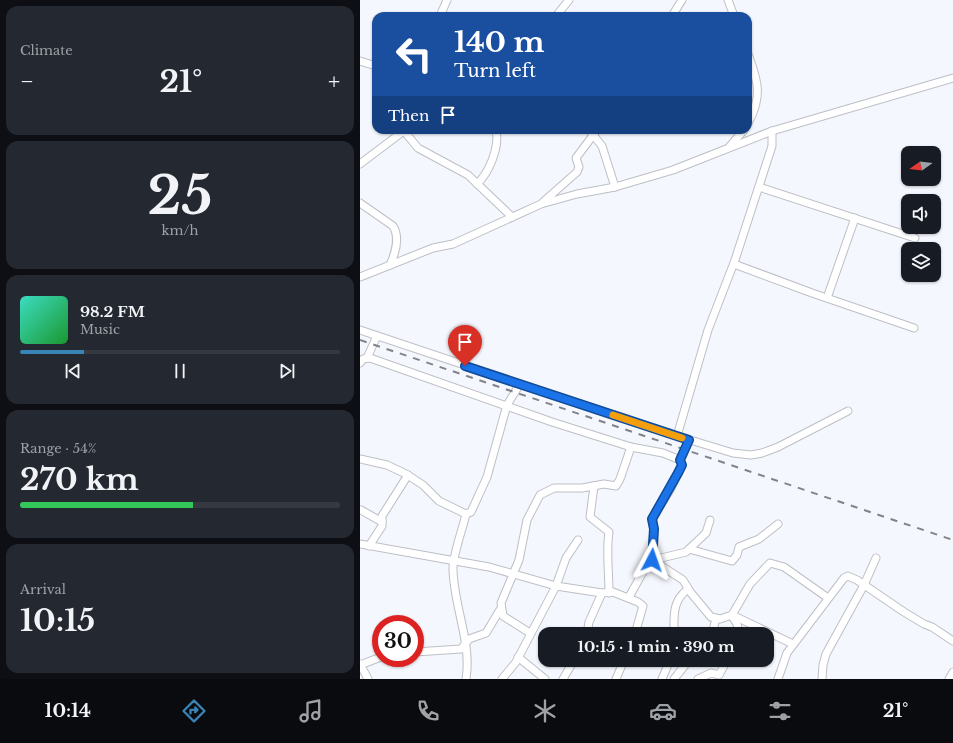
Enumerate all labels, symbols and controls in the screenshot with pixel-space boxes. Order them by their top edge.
text: 140 m [454,25,544,60]
icon: left [388,28,440,80]
text: Climate [20,42,73,59]
text: Turn left [454,60,536,82]
text: 21° [160,63,202,100]
text: − [20,68,34,95]
text: + [328,68,340,95]
icon: arrive [437,104,459,126]
text: Then [388,106,429,125]
north arrow [901,146,941,186]
map controls [901,146,941,282]
text: 25 [148,164,212,228]
button: sound [901,194,941,234]
text: km/h [162,222,198,239]
button: layers [901,242,941,282]
text: 98.2 FM [80,302,145,321]
text: Music [80,321,120,338]
pin [448,325,482,366]
icon: arrive [454,331,476,353]
icon: previous [62,360,84,382]
icon: pause [169,360,191,382]
icon: next [276,360,298,382]
text: Range · 54% [20,440,96,457]
text: 270 km [20,461,139,498]
position arrow [631,539,673,581]
text: Arrival [20,581,66,598]
text: 10:15 [20,602,95,639]
speed limit sign: 30 [372,615,424,667]
text: 10:15 · 1 min · 390 m [578,637,735,656]
icon: directions [180,697,208,725]
icon: music [297,697,325,725]
icon: phone [414,697,442,725]
icon: climate [531,697,559,725]
icon: car [649,697,677,725]
icon: filters [766,697,794,725]
text: 10:14 [45,700,91,722]
text: 21° [883,700,908,722]

